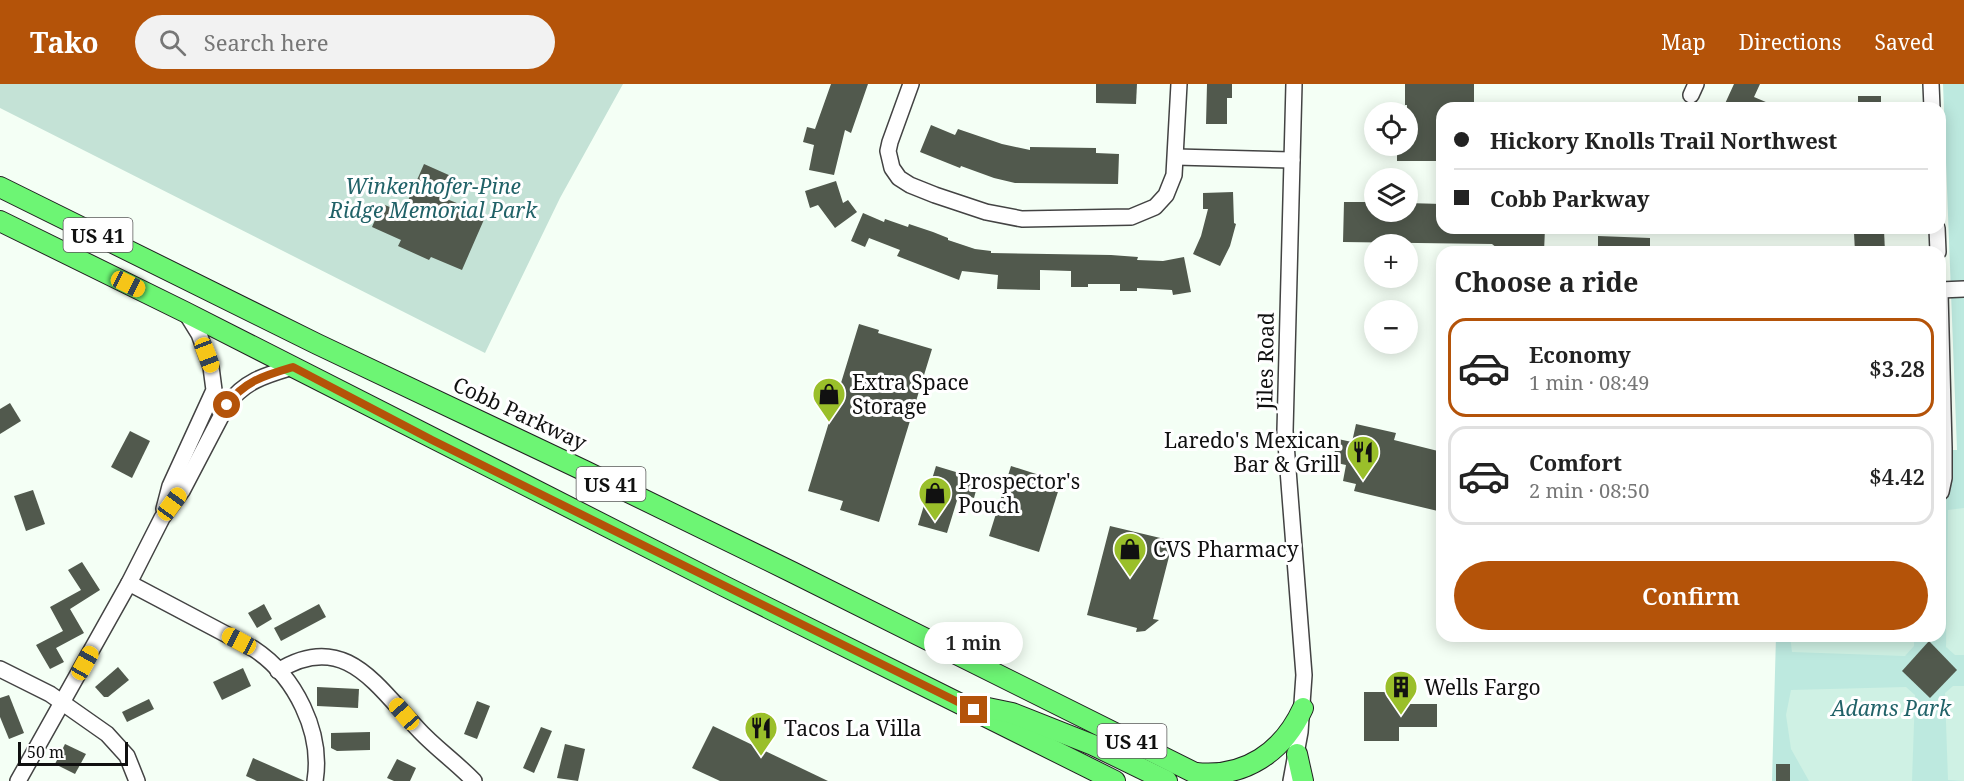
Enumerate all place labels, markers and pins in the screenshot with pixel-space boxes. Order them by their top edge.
place label: Extra Space Storage [852,368,969,420]
shop icon: Extra Space Storage [811,376,847,423]
place label: Laredo's Mexican Bar & Grill [1164,426,1340,478]
restaurant icon: Laredo's Mexican Bar & Grill [1345,434,1381,481]
place label: Prospector's Pouch [958,467,1080,519]
shop icon: Prospector's Pouch [917,475,953,522]
shop icon: CVS Pharmacy [1112,531,1148,578]
place label: CVS Pharmacy [1153,535,1299,563]
building icon: Wells Fargo [1383,669,1419,716]
place label: Wells Fargo [1424,673,1541,701]
restaurant icon: Tacos La Villa [743,710,779,757]
place label: Tacos La Villa [784,714,922,742]

